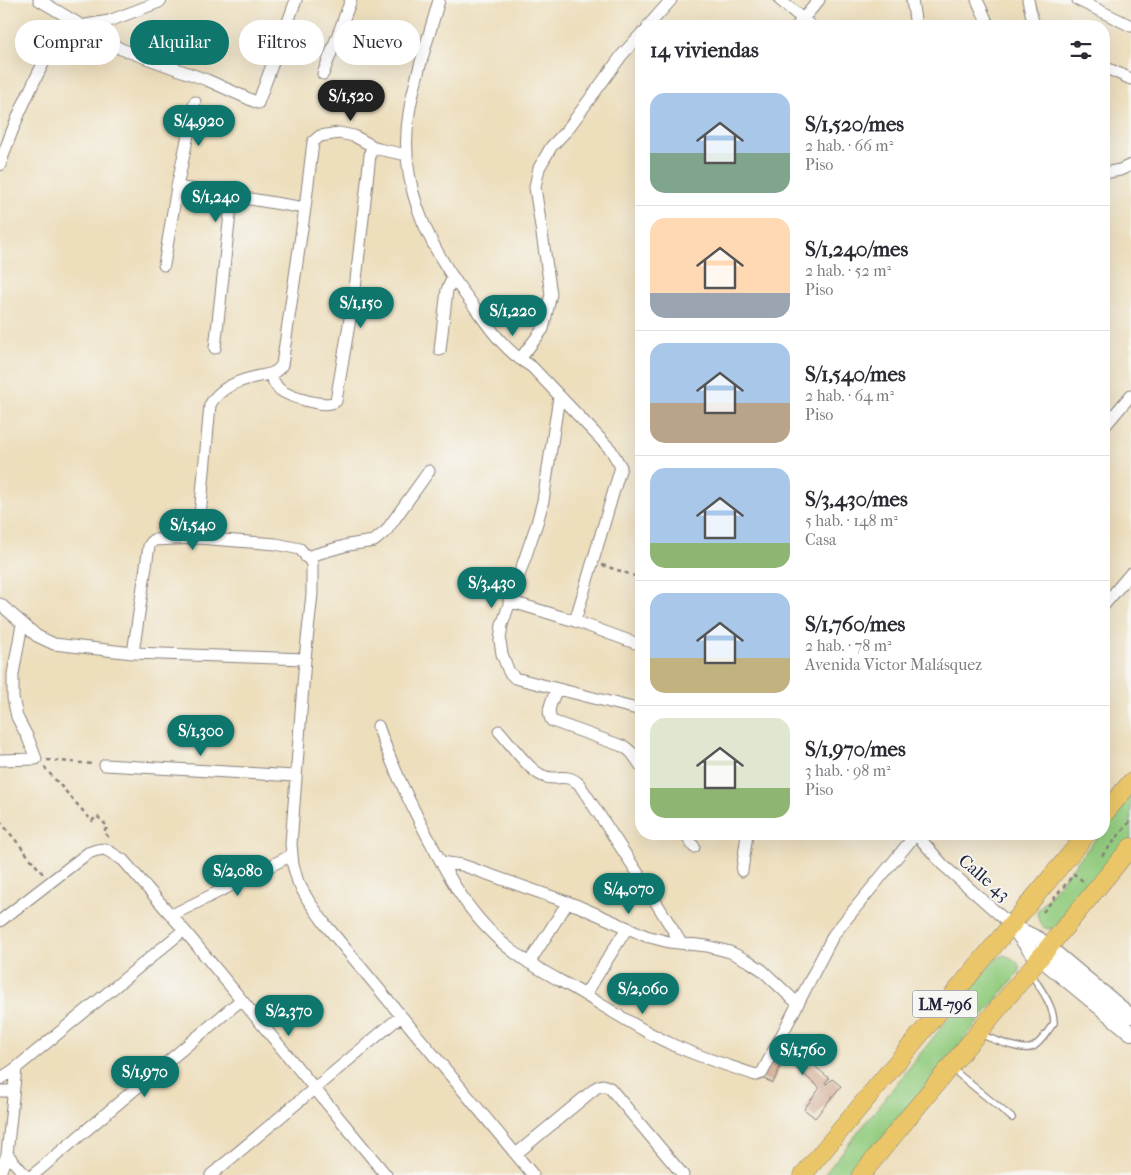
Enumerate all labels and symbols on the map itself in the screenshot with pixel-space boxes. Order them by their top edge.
pin: S/1,520 [305,80,397,122]
pin: S/4,920 [153,104,245,147]
pin: S/1,240 [170,180,262,223]
pin: S/1,150 [315,286,407,329]
pin: S/1,220 [467,294,559,337]
pin: S/1,540 [147,508,239,551]
pin: S/3,430 [446,566,538,609]
pin: S/1,300 [155,714,247,757]
street label: Calle 43 [954,850,1014,906]
pin: S/2,080 [192,854,284,897]
pin: S/4,070 [583,872,675,915]
pin: S/2,060 [597,972,689,1015]
road number: LM-796 [912,991,978,1018]
pin: S/2,370 [243,994,335,1037]
pin: S/1,760 [757,1034,849,1076]
pin: S/1,970 [99,1056,191,1098]

